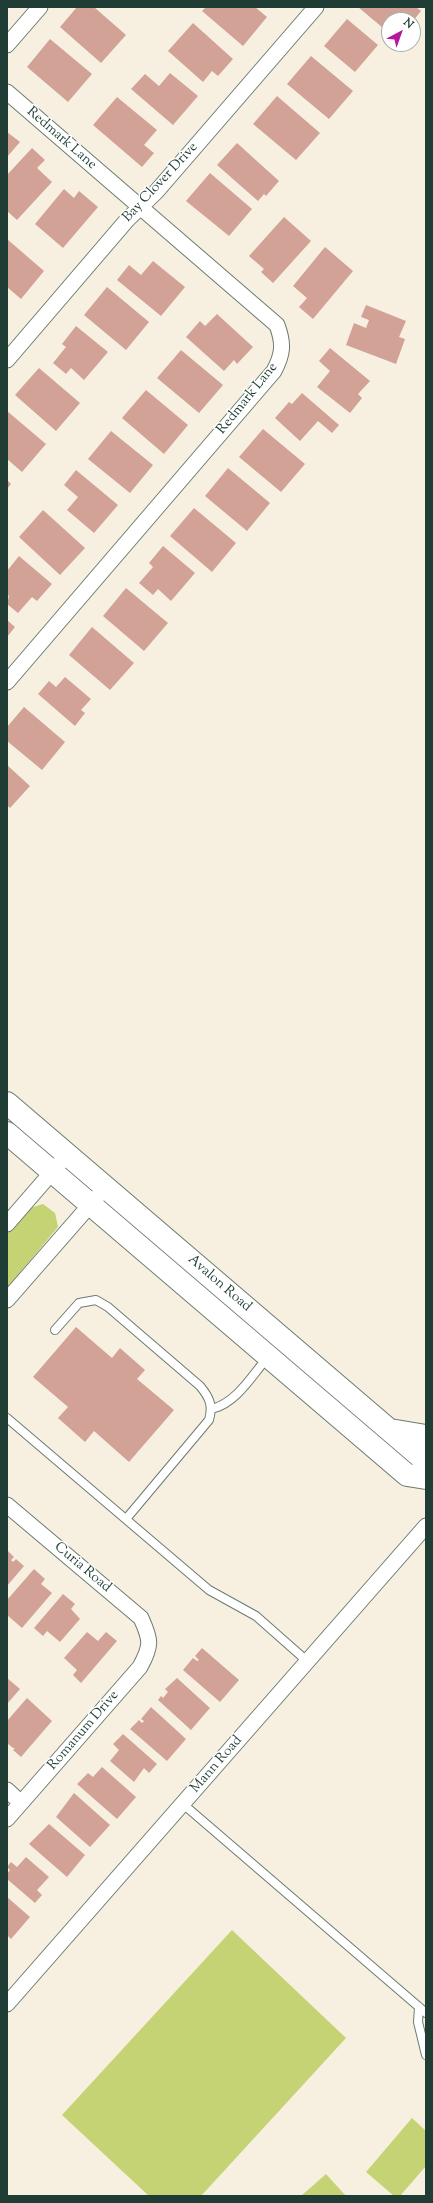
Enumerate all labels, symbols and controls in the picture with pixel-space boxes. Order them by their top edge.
north arrow [381,12,421,52]
text: N [400,15,417,33]
street label: Redmark Lane [23,104,99,174]
street label: Bay Clover Drive [120,140,202,226]
street label: Redmark Lane [214,360,282,438]
street label: Avalon Road [184,1252,254,1316]
street label: Curia Road [50,1539,114,1597]
street label: Romanum Drive [45,1688,123,1774]
street label: Mann Road [188,1733,246,1797]

